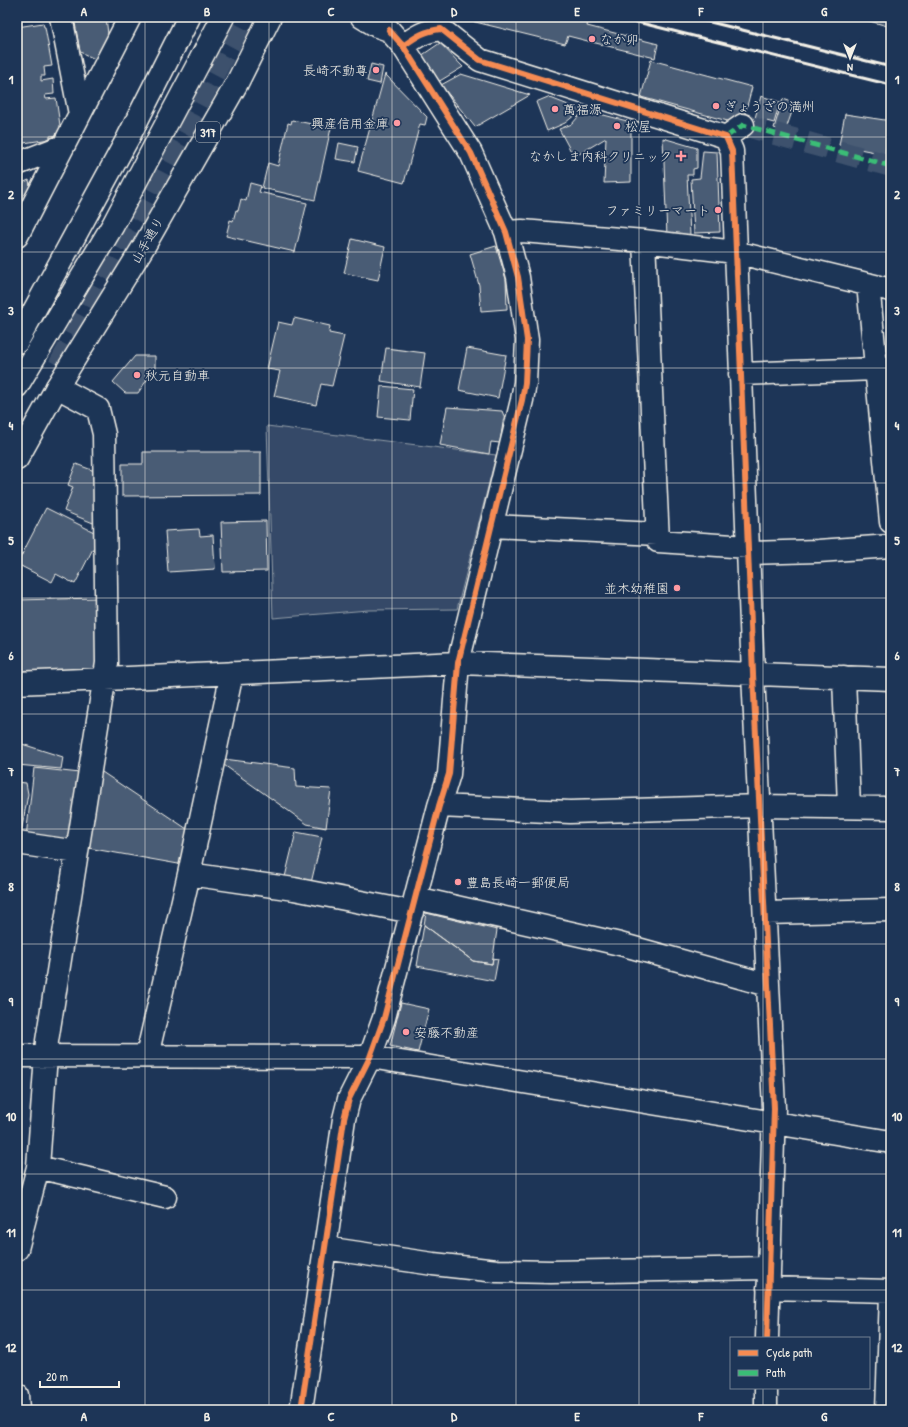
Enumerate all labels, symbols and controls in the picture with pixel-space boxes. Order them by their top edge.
text: A [81,2,88,20]
text: B [204,2,211,20]
text: C [327,2,335,20]
text: D [451,2,458,20]
text: E [574,2,580,20]
text: F [698,2,705,20]
text: G [821,2,828,20]
place label: なか卯 [600,30,639,48]
marker: なか卯 [587,34,597,44]
north arrow [830,38,870,78]
place label: 長崎不動尊 [303,61,368,79]
text: N [847,61,853,75]
marker: 長崎不動尊 [371,65,381,75]
text: 1 [9,70,14,88]
text: 1 [895,70,900,88]
place label: ぎょうざの満州 [724,97,815,115]
place label: 萬福源 [563,100,602,118]
marker: ぎょうざの満州 [711,101,721,111]
marker: 萬福源 [550,104,560,114]
place label: 興産信用金庫 [311,114,389,132]
place label: 松屋 [625,117,651,135]
marker: 興産信用金庫 [392,118,402,128]
marker: 松屋 [612,121,622,131]
road number: 317 [196,122,220,142]
place label: なかしま内科クリニック [529,147,672,165]
marker: なかしま内科クリニック [675,150,687,162]
text: 2 [8,185,15,203]
text: 2 [894,185,901,203]
place label: ファミリーマート [606,201,710,219]
marker: ファミリーマート [713,205,723,215]
street label: 山手通り [126,213,168,267]
text: 3 [8,301,14,319]
text: 3 [894,301,900,319]
place label: 秋元自動車 [145,366,210,384]
marker: 秋元自動車 [132,370,142,380]
text: 4 [9,416,14,434]
text: 4 [895,416,900,434]
text: 5 [8,531,14,549]
text: 5 [894,531,900,549]
place label: 並木幼稚園 [604,579,669,597]
marker: 並木幼稚園 [672,583,682,593]
text: 6 [8,646,14,664]
text: 6 [894,646,900,664]
text: 7 [7,762,15,780]
text: 7 [893,762,901,780]
place label: 豊島長崎一郵便局 [466,873,570,891]
text: 8 [8,877,14,895]
marker: 豊島長崎一郵便局 [453,877,463,887]
text: 8 [894,877,900,895]
text: 9 [9,992,14,1010]
text: 9 [895,992,900,1010]
place label: 安藤不動産 [414,1023,479,1041]
marker: 安藤不動産 [401,1027,411,1037]
text: 10 [6,1107,16,1125]
text: 10 [892,1107,902,1125]
text: 11 [6,1223,16,1241]
text: 11 [892,1223,902,1241]
legend [730,1337,870,1389]
text: 12 [6,1338,17,1356]
text: 12 [892,1338,903,1356]
text: Cycle path [766,1344,812,1361]
scale bar [40,1363,119,1389]
text: Path [766,1364,786,1381]
text: 20 m [46,1368,68,1385]
text: A [81,1407,88,1425]
text: B [204,1407,211,1425]
text: C [327,1407,335,1425]
text: D [451,1407,458,1425]
text: E [574,1407,580,1425]
text: F [698,1407,705,1425]
text: G [821,1407,828,1425]

